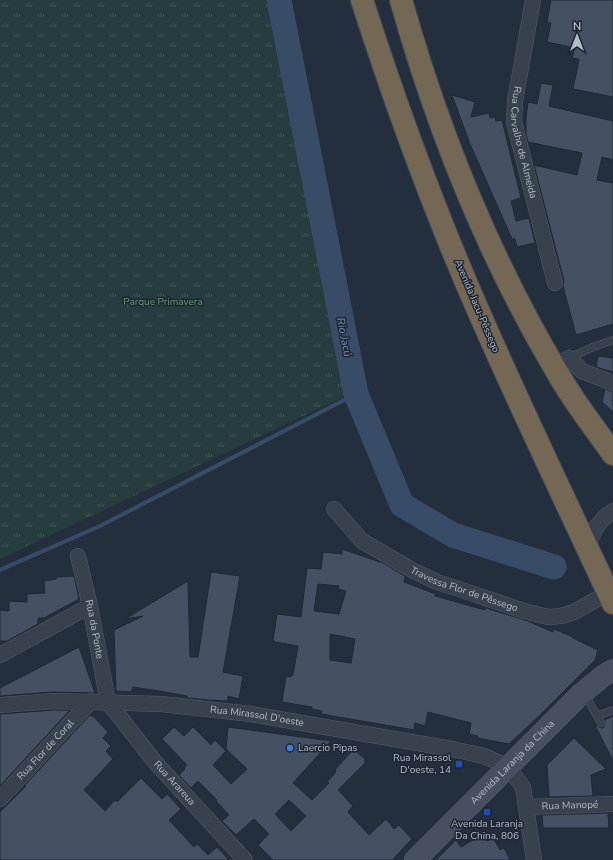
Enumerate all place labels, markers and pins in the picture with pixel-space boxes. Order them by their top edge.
place label: Laercio Pipas [298,741,357,755]
marker: Laercio Pipas [285,743,295,753]
place label: Rua Mirassol D'oeste, 14 [393,751,451,777]
marker: Rua Mirassol D'oeste, 14 [454,759,464,769]
marker: Avenida Laranja Da China, 806 [482,807,492,817]
place label: Avenida Laranja Da China, 806 [451,817,523,843]

